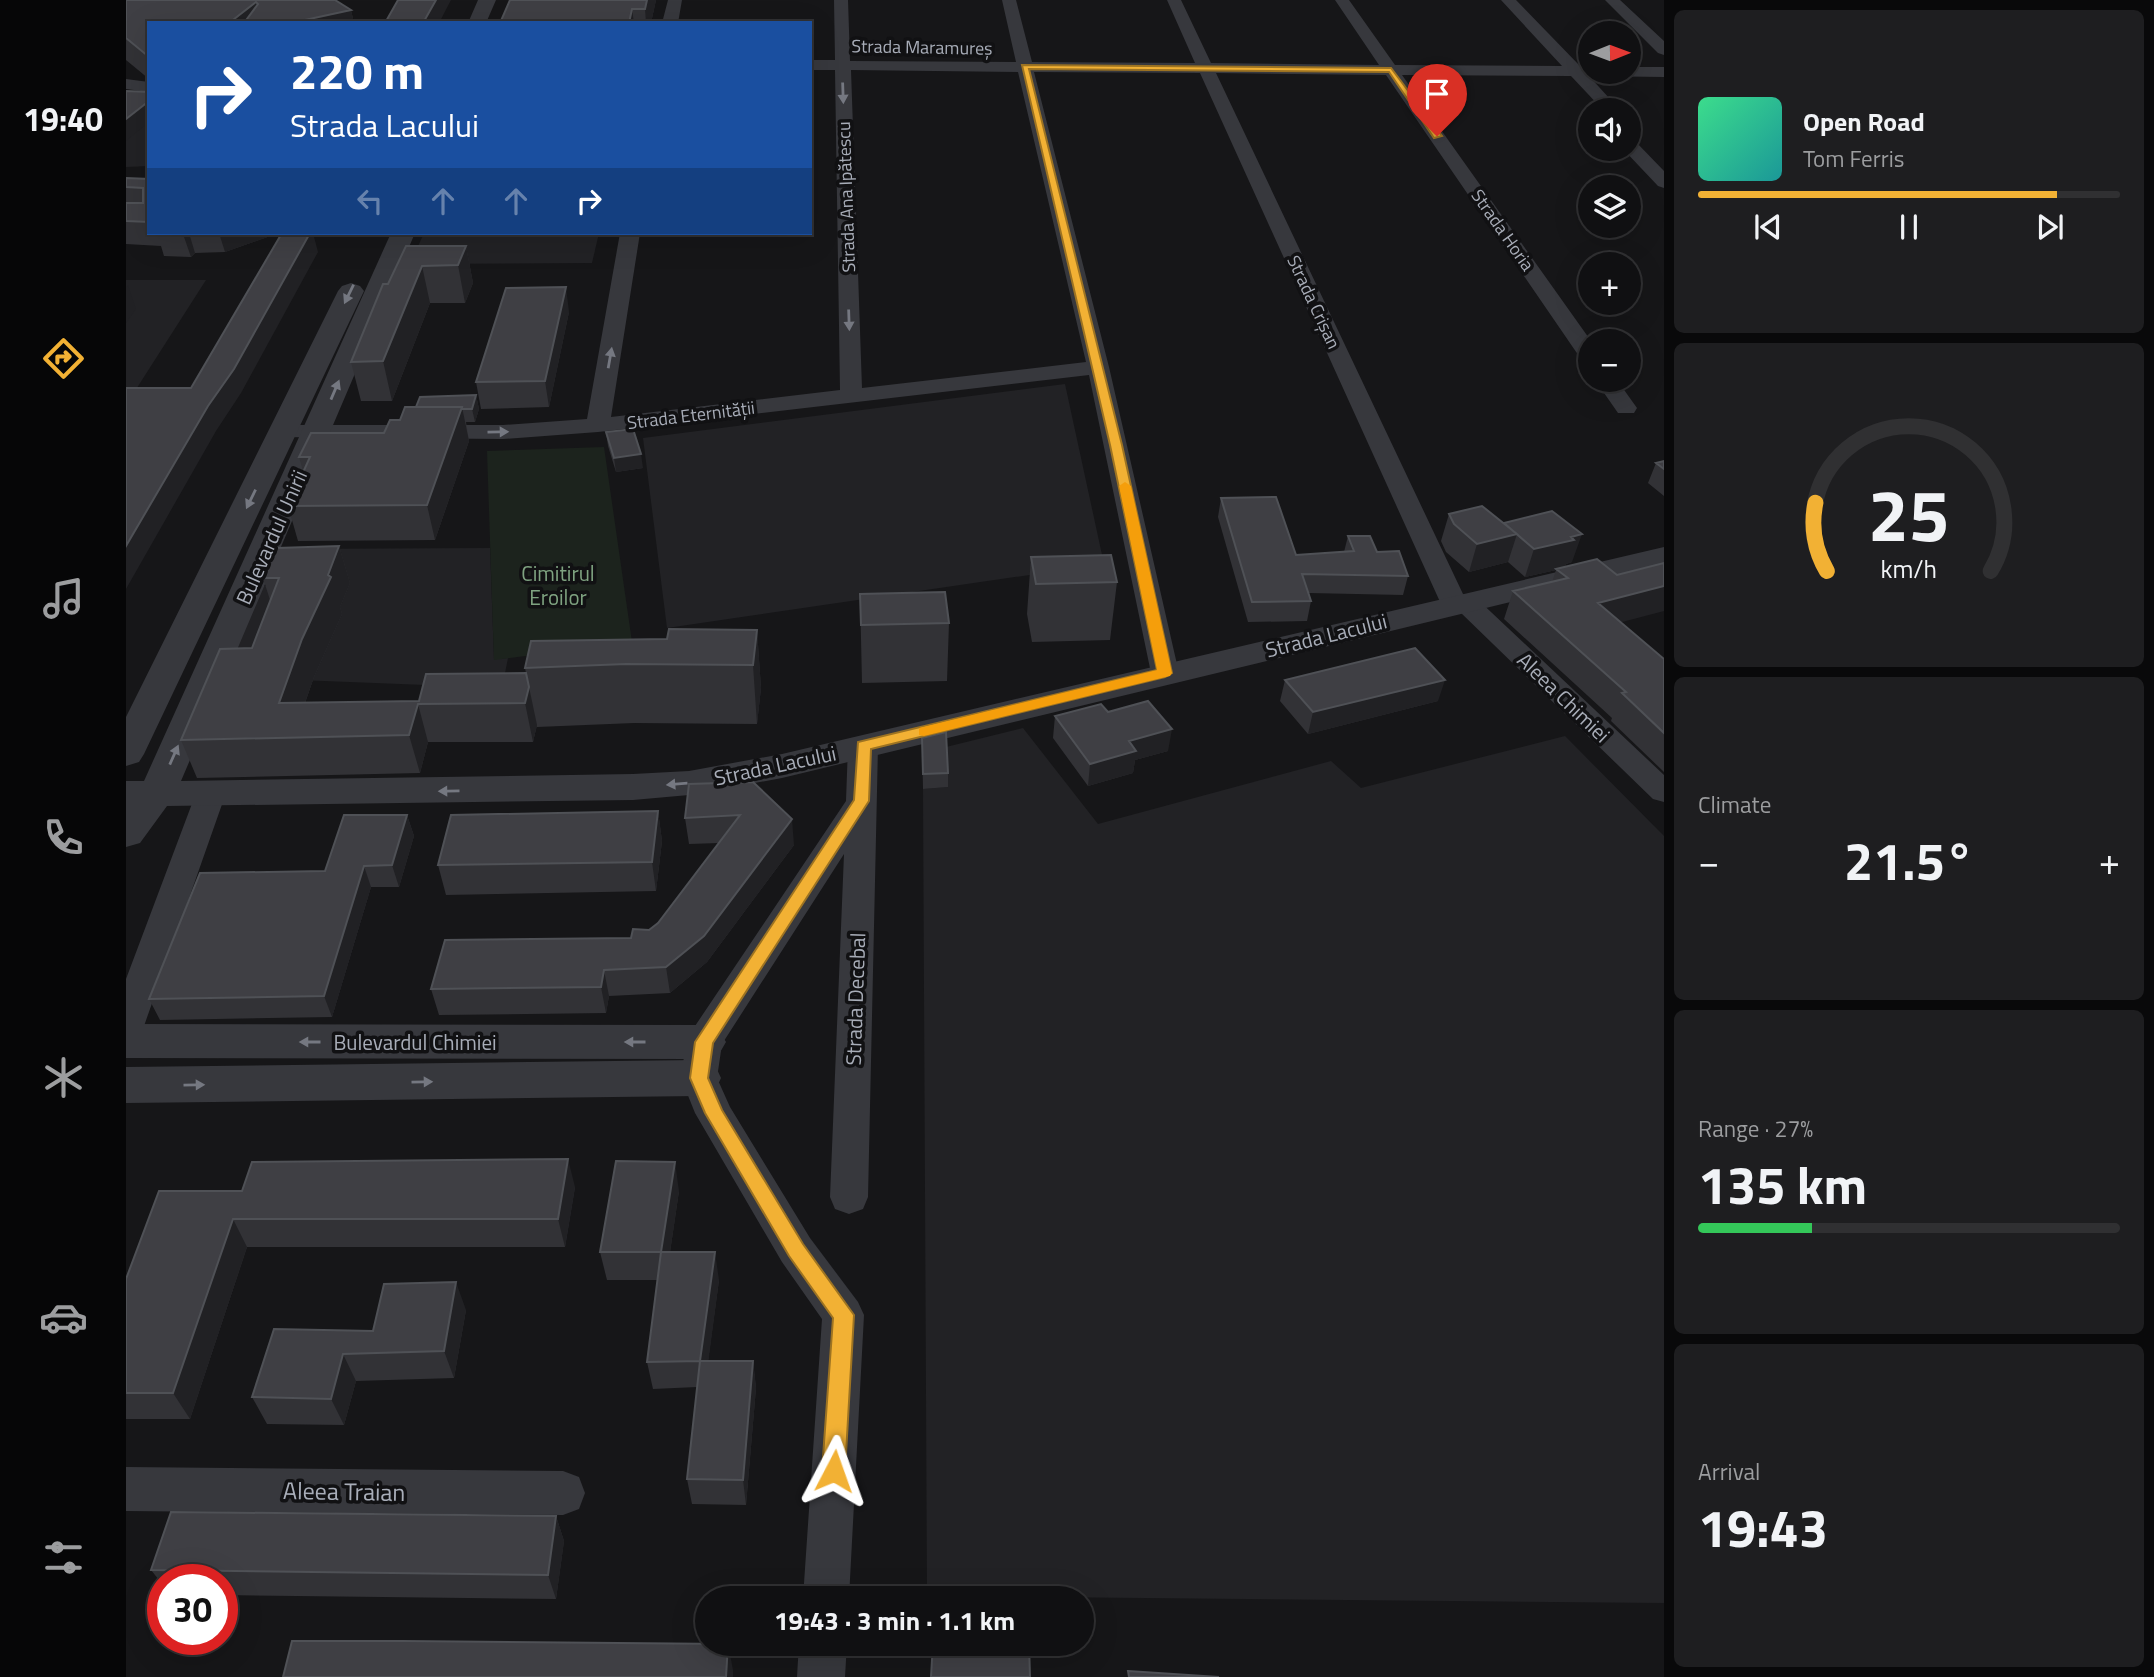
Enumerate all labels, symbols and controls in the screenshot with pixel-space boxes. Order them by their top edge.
north arrow [1578,21,1642,84]
map controls [1578,21,1641,392]
street label: Strada Maramureș [851,32,993,62]
text: 220 m [290,33,424,108]
icon: right [175,49,266,140]
pin [1407,64,1467,136]
icon: arrive [1418,75,1456,113]
one-way arrow [838,82,849,104]
text: 19:40 [23,95,103,143]
button: sound [1578,98,1641,161]
text: Strada Lacului [290,101,479,149]
text: Open Road [1803,102,1925,141]
street label: Strada Ana Ipătescu [830,121,862,273]
text: Tom Ferris [1803,141,1904,176]
button: layers [1578,175,1641,238]
icon: left [351,182,389,220]
icon: ahead [424,182,462,220]
icon: ahead [497,182,535,220]
icon: right [570,182,608,220]
street label: Strada Horia [1465,184,1541,276]
icon: previous [1749,208,1787,246]
icon: pause [1890,208,1928,246]
icon: next [2031,208,2069,246]
street label: Strada Crișan [1281,251,1347,353]
button: + [1578,252,1641,315]
one-way arrow [344,284,355,304]
one-way arrow [844,309,855,331]
button: − [1578,329,1641,392]
icon: directions [39,334,88,383]
one-way arrow [605,347,616,369]
one-way arrow [330,380,341,401]
street label: Strada Eternității [626,394,756,436]
one-way arrow [487,426,509,437]
text: 25 [1868,460,1950,570]
street label: Bulevardul Unirii [227,465,315,609]
one-way arrow [245,489,256,509]
text: km/h [1881,550,1937,588]
park label: Cimitirul Eroilor [521,557,595,613]
icon: music [39,574,88,623]
street label: Strada Lacului [1262,604,1390,666]
street label: Aleea Chimiei [1510,644,1618,750]
street label: Strada Lacului [711,736,839,794]
one-way arrow [168,745,180,765]
one-way arrow [665,779,687,790]
one-way arrow [438,785,460,796]
text: Climate [1698,787,1771,822]
icon: phone [39,813,88,862]
text: 21.5° [1844,821,1974,900]
text: − [1698,832,1719,890]
text: + [2099,832,2120,890]
street label: Strada Decebal [837,932,873,1066]
street label: Bulevardul Chimiei [333,1026,497,1058]
one-way arrow [299,1036,321,1048]
one-way arrow [624,1036,646,1048]
icon: climate [39,1053,88,1102]
one-way arrow [411,1076,433,1087]
one-way arrow [183,1079,205,1090]
text: Range · 27% [1698,1111,1813,1146]
text: 135 km [1698,1145,1867,1224]
icon: car [39,1293,88,1342]
position arrow [797,1434,871,1508]
text: Arrival [1698,1454,1760,1489]
street label: Aleea Traian [282,1472,406,1510]
text: 19:43 [1698,1488,1828,1567]
icon: filters [39,1533,88,1582]
speed limit sign: 30 [147,1564,238,1655]
text: 19:43 · 3 min · 1.1 km [774,1601,1015,1640]

